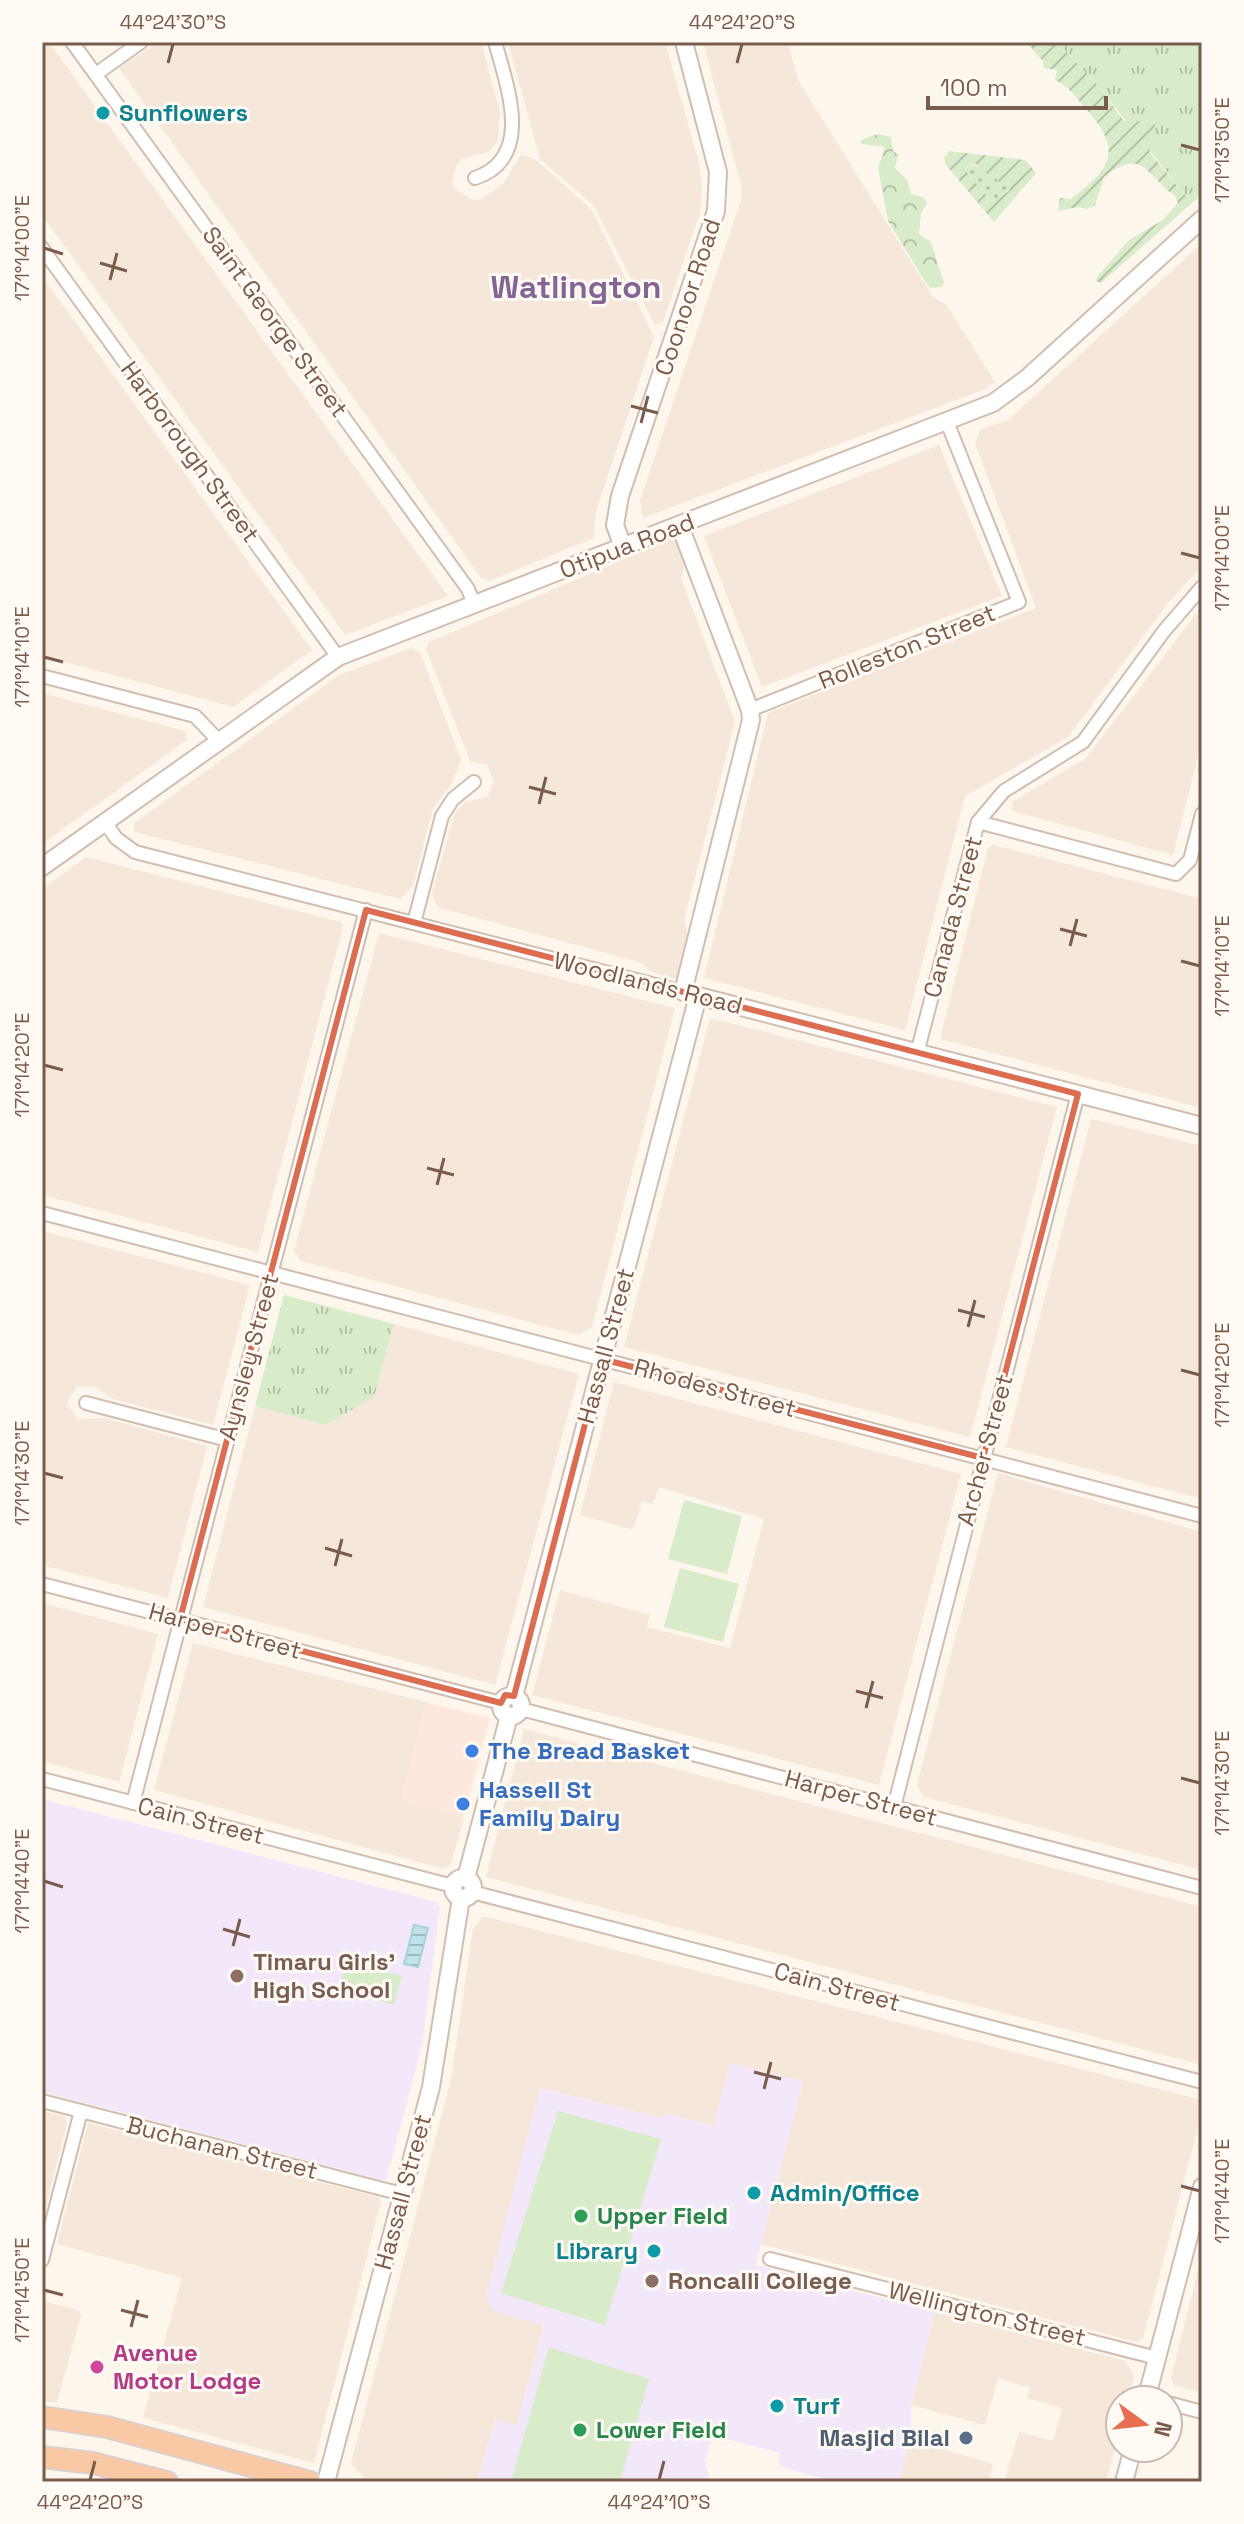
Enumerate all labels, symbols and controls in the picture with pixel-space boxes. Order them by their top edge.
text: 44°24'30"S [120,9,226,35]
text: 44°24'20"S [689,9,795,35]
scale bar [928,60,1106,110]
text: 100 m [940,72,1008,103]
place label: Sunflowers [119,97,248,128]
text: 171°13'50"E [1209,97,1235,203]
marker: Sunflowers [94,104,112,122]
text: 171°14'00"E [9,195,35,301]
street label: Coonoor Road [648,214,728,379]
street label: Saint George Street [196,220,355,423]
district label: Watlington [491,267,661,307]
street label: Harborough Street [114,355,267,548]
text: 171°14'00"E [1209,505,1235,611]
street label: Otipua Road [555,506,699,585]
street label: Rolleston Street [814,597,1000,696]
text: 171°14'10"E [9,606,35,708]
street label: Canada Street [916,833,989,1001]
text: 171°14'10"E [1209,915,1235,1017]
street label: Woodlands Road [551,944,746,1021]
text: 171°14'20"E [9,1012,35,1118]
street label: Hassall Street [570,1265,641,1427]
street label: Aynsley Street [211,1270,286,1444]
text: 171°14'20"E [1209,1322,1235,1428]
street label: Rhodes Street [631,1351,800,1424]
street label: Archer Street [949,1371,1020,1529]
text: 171°14'30"E [9,1420,35,1526]
street label: Harper Street [145,1595,305,1666]
text: 171°14'30"E [1209,1730,1235,1836]
place label: The Bread Basket [488,1735,690,1766]
marker: The Bread Basket [463,1742,481,1760]
street label: Harper Street [781,1762,941,1833]
place label: Hassell St Family Dairy [479,1774,620,1833]
street label: Cain Street [135,1790,268,1851]
marker: Hassell St Family Dairy [454,1795,472,1813]
text: 171°14'40"E [9,1829,35,1933]
place label: Timaru Girls' High School [253,1946,395,2005]
street label: Cain Street [771,1955,904,2018]
marker: Timaru Girls' High School [228,1967,246,1985]
street label: Buchanan Street [123,2109,321,2186]
street label: Hassall Street [367,2111,438,2273]
text: 171°14'40"E [1209,2139,1235,2243]
place label: Admin/Office [770,2177,920,2208]
marker: Admin/Office [745,2184,763,2202]
place label: Upper Field [597,2200,728,2231]
marker: Upper Field [572,2207,590,2225]
place label: Library [556,2235,638,2266]
text: 171°14'50"E [9,2237,35,2343]
marker: Library [645,2242,663,2260]
place label: Roncalli College [668,2265,852,2296]
marker: Roncalli College [643,2272,661,2290]
street label: Wellington Street [885,2274,1089,2353]
place label: Avenue Motor Lodge [113,2337,261,2396]
marker: Avenue Motor Lodge [88,2358,106,2376]
north arrow [1104,2384,1184,2464]
place label: Turf [793,2390,840,2421]
marker: Turf [768,2397,786,2415]
place label: Lower Field [596,2414,727,2445]
text: N [1148,2418,1179,2440]
marker: Lower Field [571,2421,589,2439]
place label: Masjid Bilal [819,2422,950,2453]
marker: Masjid Bilal [957,2429,975,2447]
text: 44°24'20"S [37,2489,143,2515]
text: 44°24'10"S [608,2489,710,2515]

